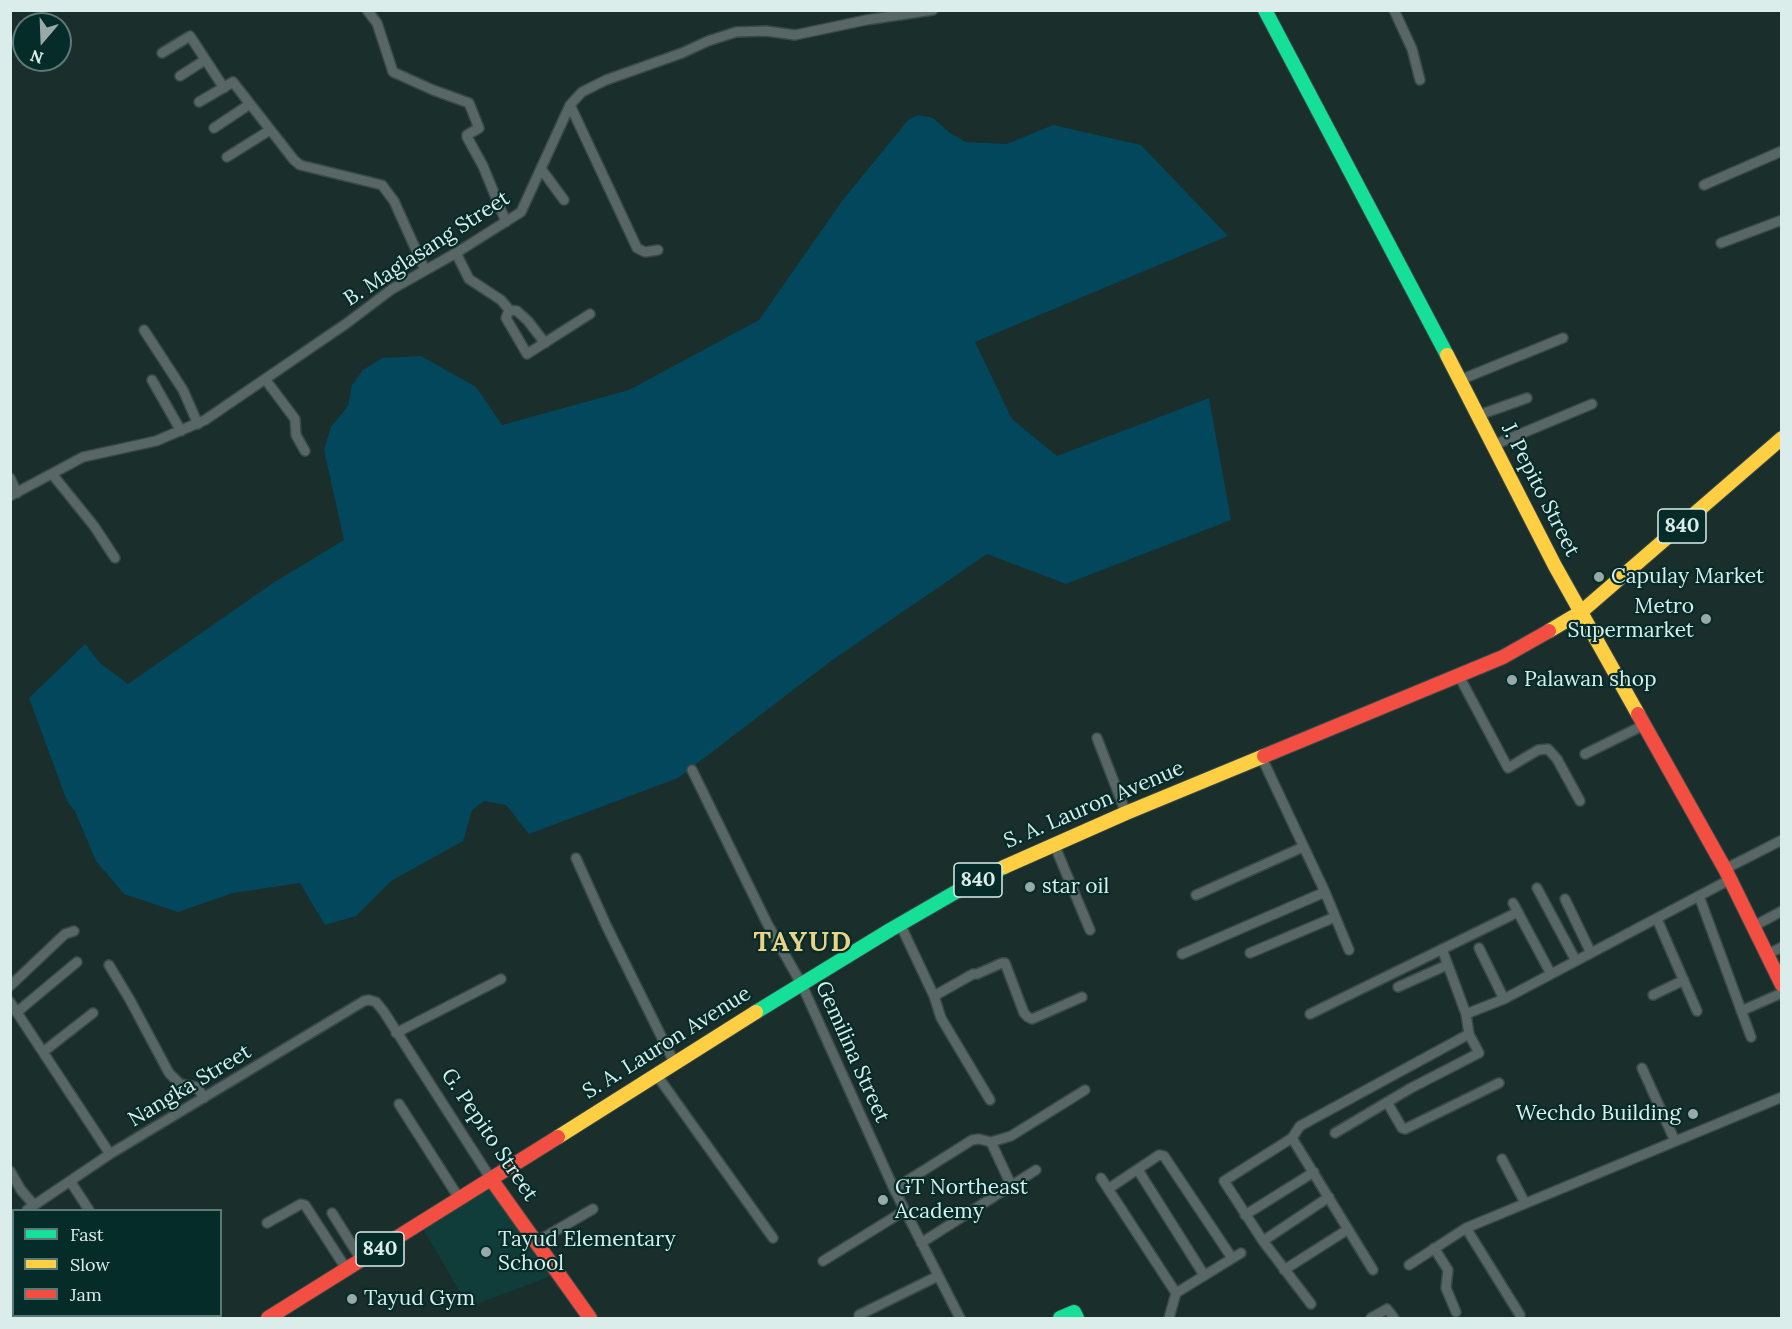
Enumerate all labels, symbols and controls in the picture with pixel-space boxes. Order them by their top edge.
north arrow [12,12,72,72]
text: N [28,46,46,69]
street label: B. Maglasang Street [339,186,515,312]
street label: J. Pepito Street [1496,419,1584,561]
road number: 840 [1658,509,1706,543]
place label: Capulay Market [1611,564,1764,590]
marker: Capulay Market [1592,570,1606,584]
place label: Metro Supermarket [1568,594,1694,644]
marker: Metro Supermarket [1699,612,1713,626]
place label: Palawan shop [1524,667,1656,693]
marker: Palawan shop [1505,673,1519,687]
street label: S. A. Lauron Avenue [1000,756,1188,854]
road number: 840 [954,863,1002,897]
place label: star oil [1042,874,1109,900]
marker: star oil [1023,880,1037,894]
district label: TAYUD [754,927,852,959]
street label: Gemilina Street [810,977,894,1127]
street label: S. A. Lauron Avenue [578,981,756,1105]
street label: Nangka Street [124,1039,256,1133]
street label: G. Pepito Street [435,1064,543,1206]
place label: Wechdo Building [1516,1101,1681,1127]
marker: Wechdo Building [1686,1107,1700,1121]
place label: GT Northeast Academy [895,1175,1028,1225]
marker: GT Northeast Academy [876,1193,890,1207]
legend [12,1209,222,1317]
text: Fast [70,1223,104,1246]
place label: Tayud Elementary School [498,1227,676,1277]
road number: 840 [356,1232,404,1266]
marker: Tayud Elementary School [479,1245,493,1259]
text: Slow [70,1253,110,1276]
text: Jam [70,1283,102,1306]
place label: Tayud Gym [364,1286,475,1312]
marker: Tayud Gym [345,1292,359,1306]

